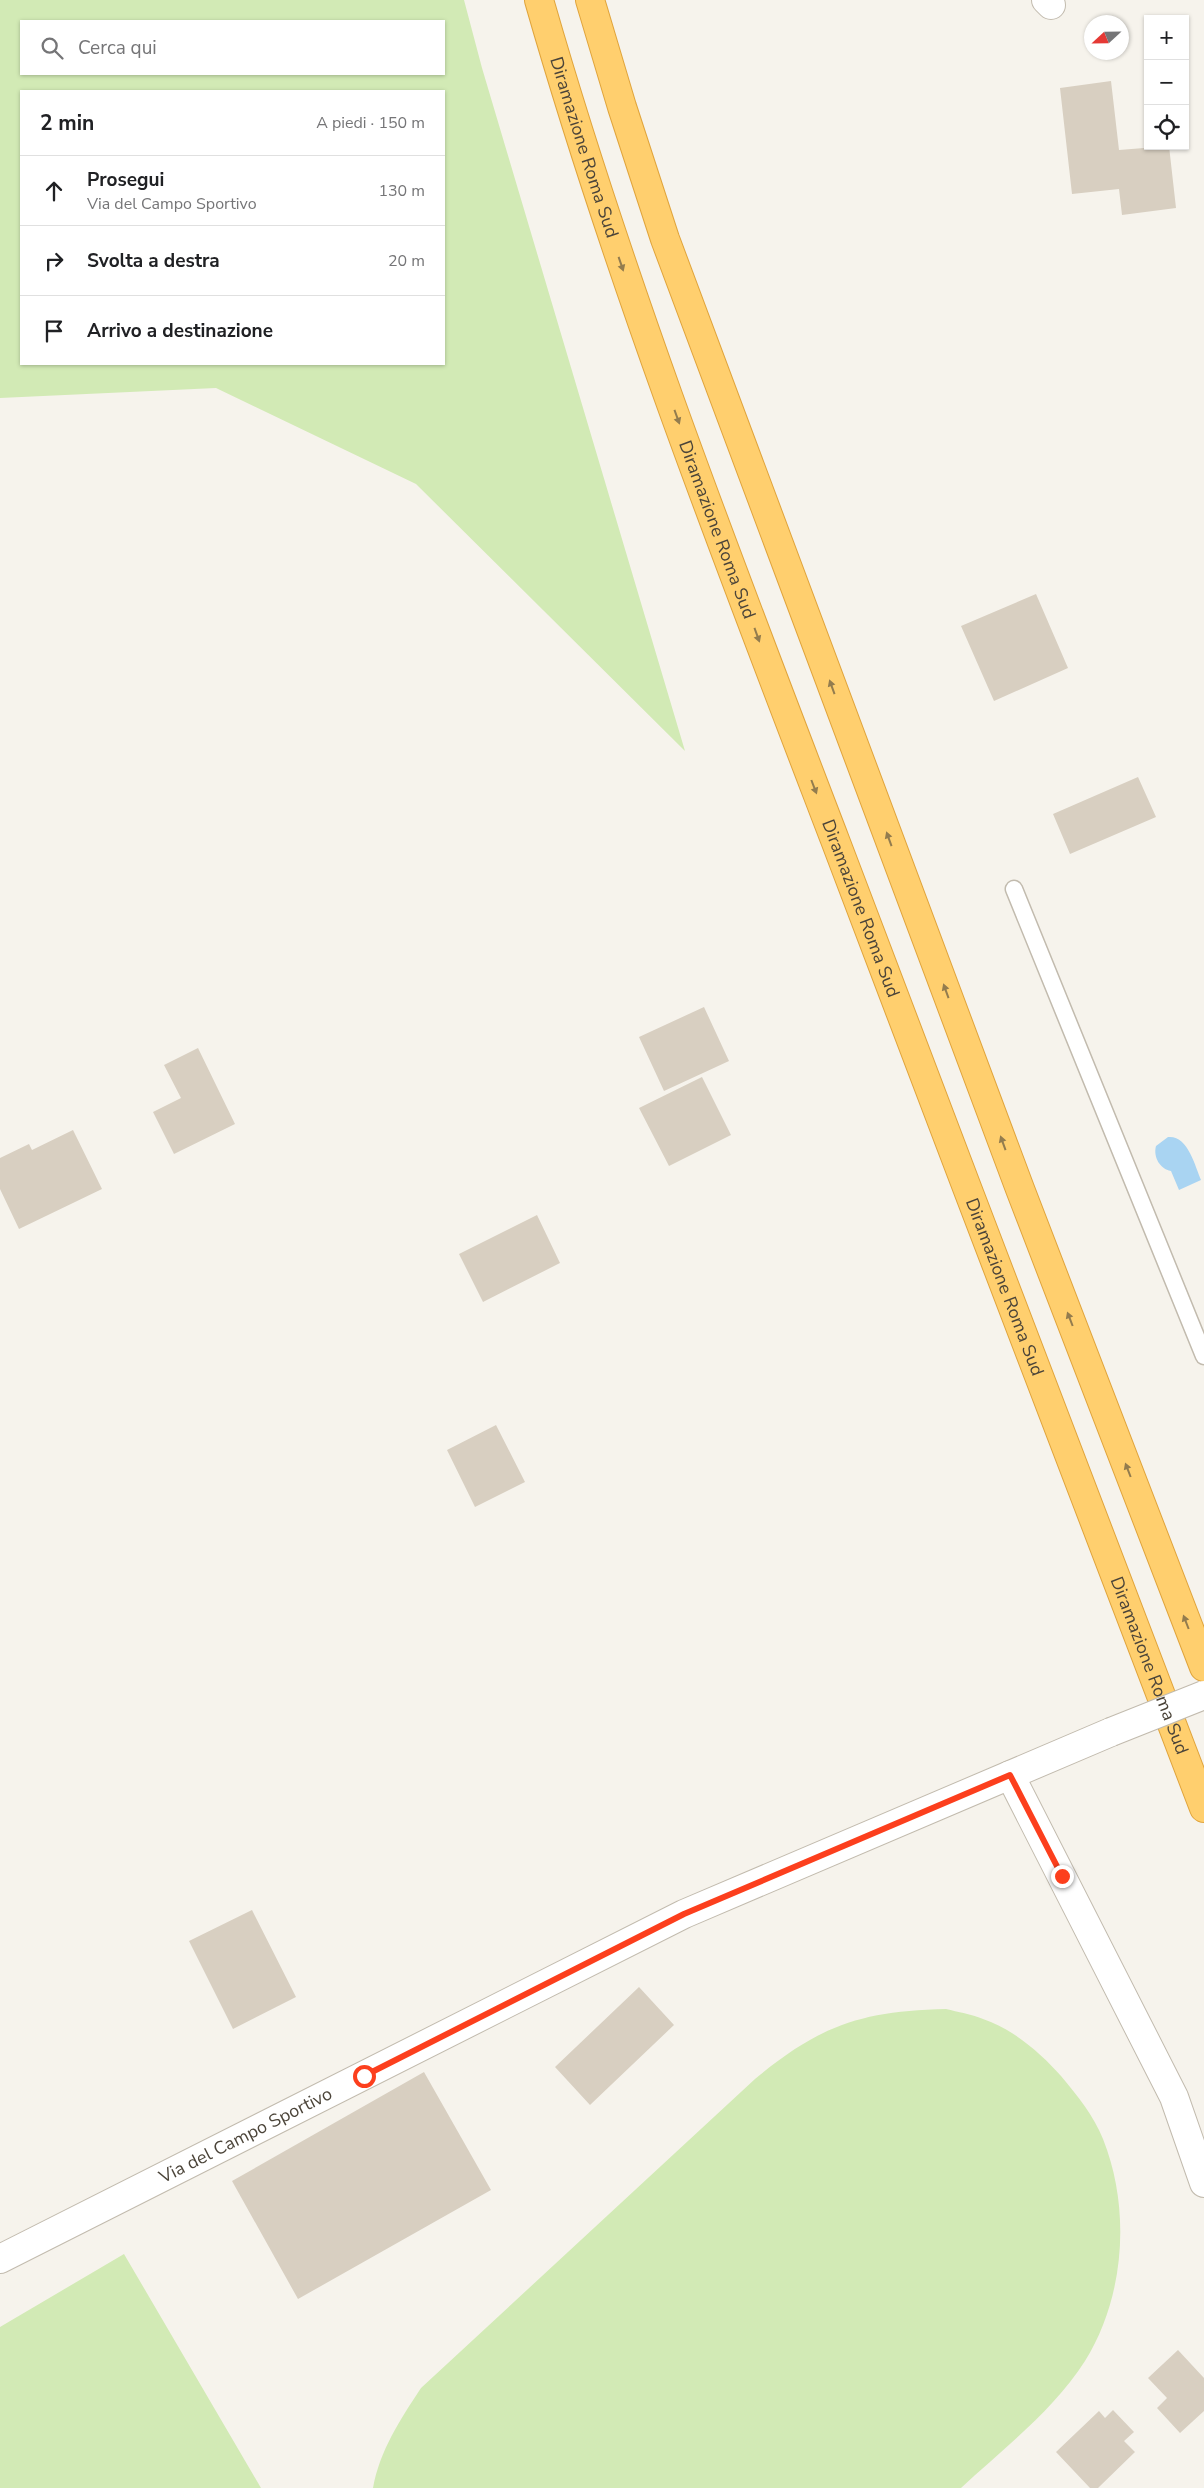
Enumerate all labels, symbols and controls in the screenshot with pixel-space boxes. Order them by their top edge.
north arrow [1084,15,1129,60]
map controls [1144,15,1189,150]
button: + [1144,15,1189,60]
search box [20,20,445,75]
icon: search [38,34,66,62]
text: Cerca qui [78,35,157,61]
street label: Diramazione Roma Sud [544,54,624,241]
button: − [1144,60,1189,105]
button: locate [1144,105,1189,150]
text: 2 min [40,109,94,137]
text: A piedi · 150 m [316,112,425,134]
text: Prosegui [87,167,164,193]
icon: ahead [40,177,68,205]
text: 130 m [378,180,425,202]
text: Via del Campo Sportivo [87,193,257,215]
icon: right [40,247,68,275]
text: Svolta a destra [87,248,220,274]
text: 20 m [388,250,425,272]
one-way arrow [617,257,625,272]
icon: arrive [40,317,68,345]
text: Arrivo a destinazione [87,318,273,344]
one-way arrow [674,409,681,424]
street label: Diramazione Roma Sud [673,437,761,622]
one-way arrow [754,627,761,642]
one-way arrow [828,679,835,694]
one-way arrow [810,780,818,795]
street label: Diramazione Roma Sud [816,816,905,1001]
one-way arrow [885,831,893,846]
one-way arrow [942,983,950,998]
one-way arrow [999,1136,1006,1151]
street label: Diramazione Roma Sud [960,1195,1050,1379]
one-way arrow [1065,1312,1073,1326]
one-way arrow [1124,1462,1132,1477]
street label: Diramazione Roma Sud [1105,1573,1194,1758]
one-way arrow [1182,1615,1190,1629]
route end [1051,1865,1074,1888]
route start [353,2065,376,2088]
street label: Via del Campo Sportivo [154,2081,336,2189]

